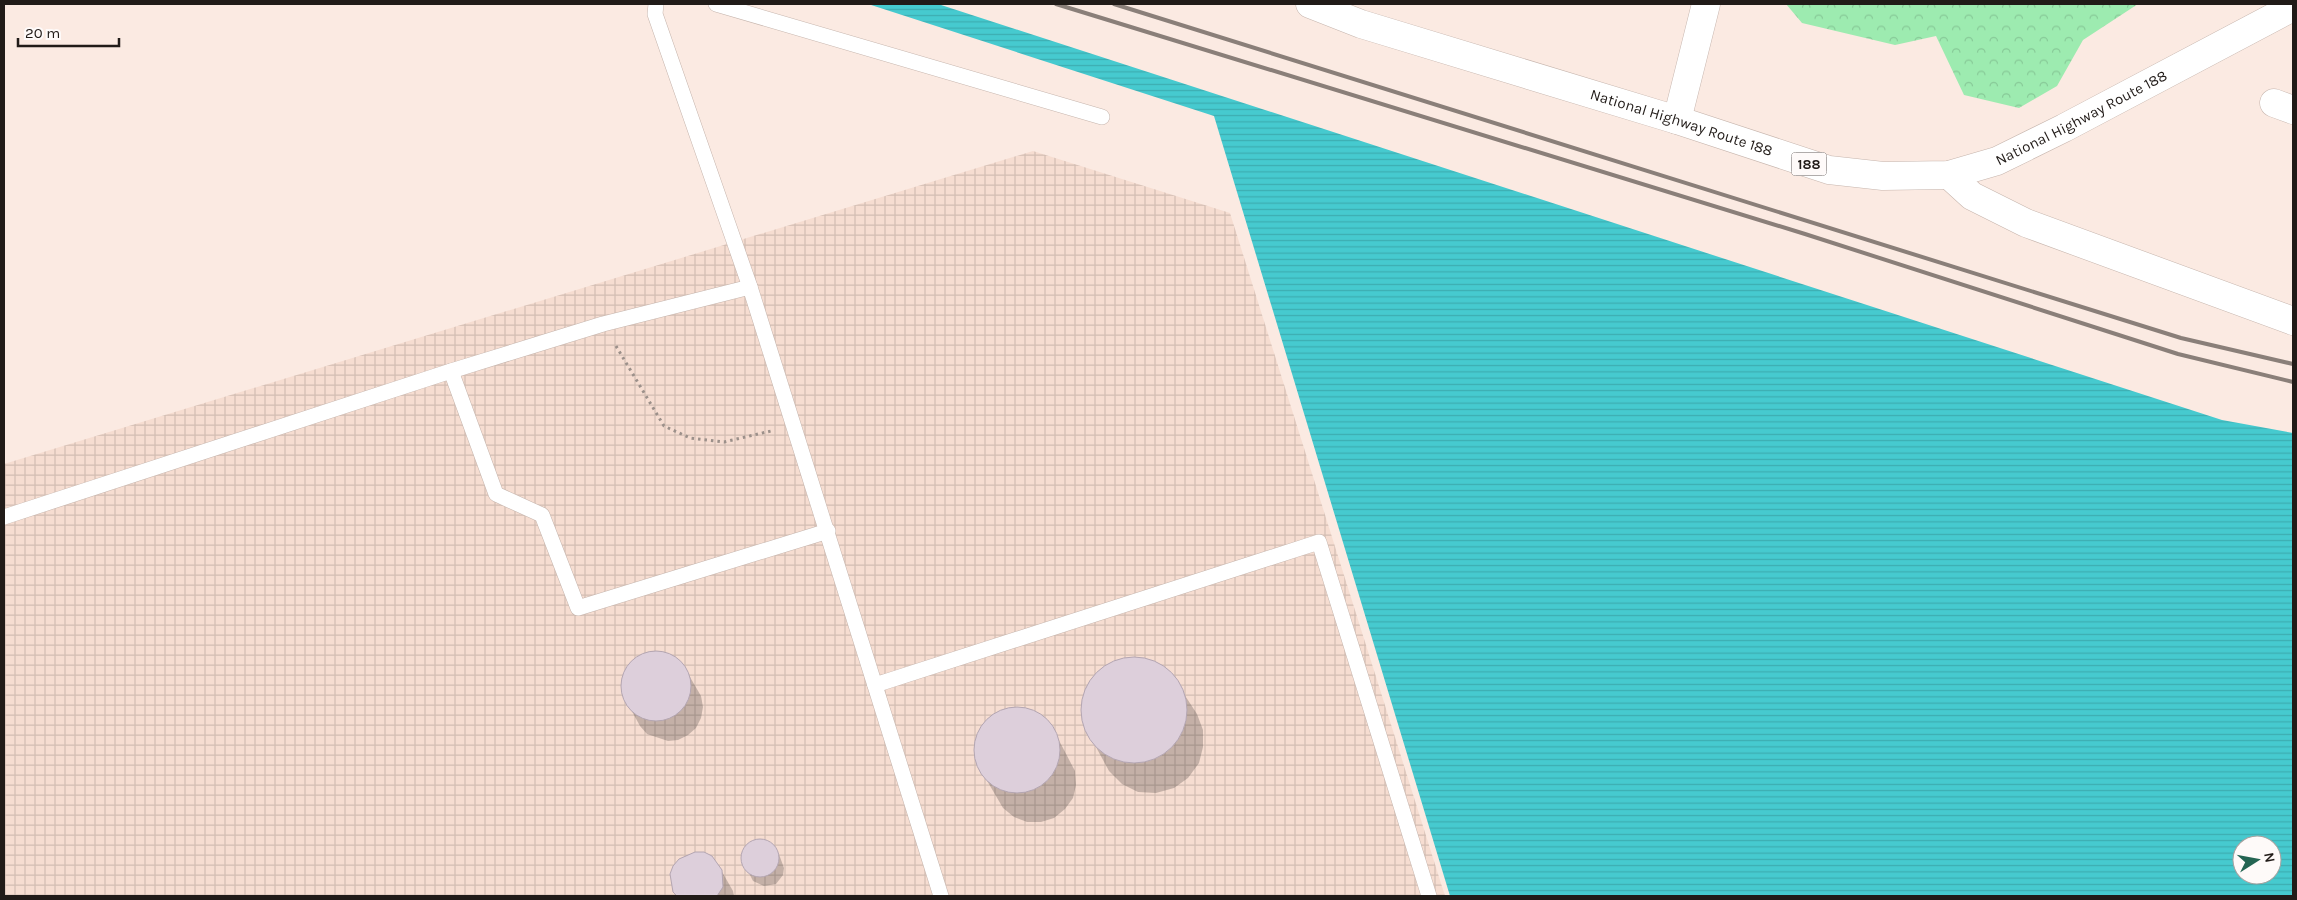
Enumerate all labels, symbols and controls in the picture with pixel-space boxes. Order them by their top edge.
scale bar [18,15,119,47]
text: 20 m [25,24,60,42]
street label: National Highway Route 188 [1992,66,2170,169]
street label: National Highway Route 188 [1588,85,1775,160]
road number: 188 [1792,152,1826,175]
north arrow [2232,835,2282,885]
text: N [2260,851,2279,864]

